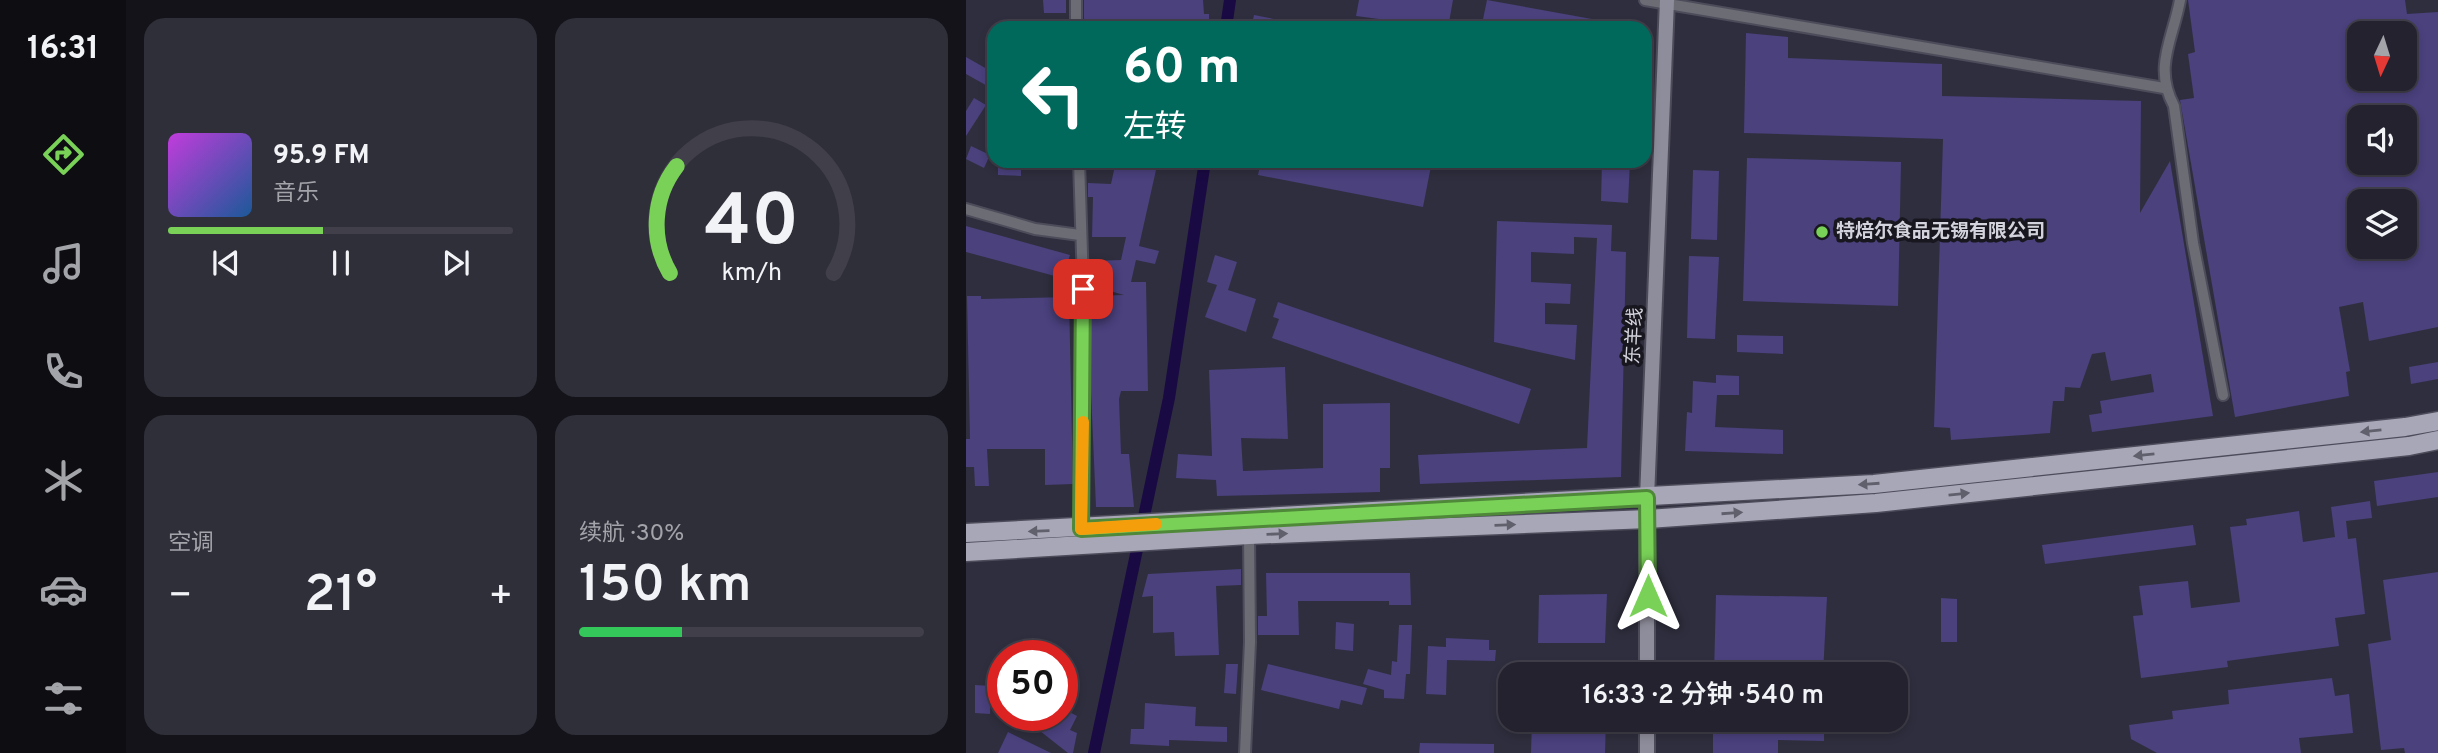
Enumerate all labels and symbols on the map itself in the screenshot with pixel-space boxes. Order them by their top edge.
north arrow [2347,21,2417,91]
place label: 特焙尔食品无锡有限公司 [1836,220,2045,244]
marker: 特焙尔食品无锡有限公司 [1814,224,1830,240]
pin [1053,259,1113,319]
street label: 东羊线 [1622,307,1648,365]
one-way arrow [2359,426,2381,437]
one-way arrow [2133,450,2155,461]
one-way arrow [1858,479,1880,490]
one-way arrow [1948,488,1970,499]
one-way arrow [1721,507,1743,518]
one-way arrow [1494,519,1516,530]
one-way arrow [1028,525,1050,536]
one-way arrow [1267,528,1289,539]
position arrow [1611,559,1685,633]
speed limit sign: 50 [987,640,1078,731]

